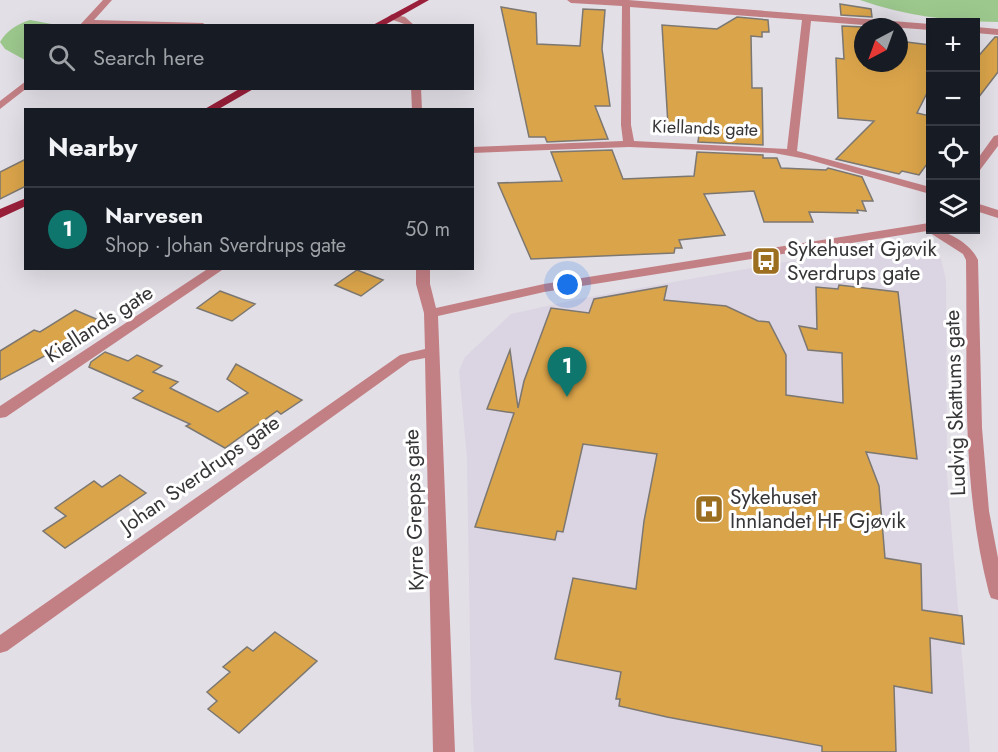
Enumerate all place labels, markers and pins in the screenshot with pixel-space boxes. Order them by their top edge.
place label: Sykehuset Gjøvik Sverdrups gate [787,234,938,288]
bus stop icon: Sykehuset Gjøvik Sverdrups gate [750,245,782,277]
pin: 1 [548,348,586,397]
place label: Sykehuset Innlandet HF Gjøvik [730,482,906,536]
hospital icon: Sykehuset Innlandet HF Gjøvik [693,493,725,525]

